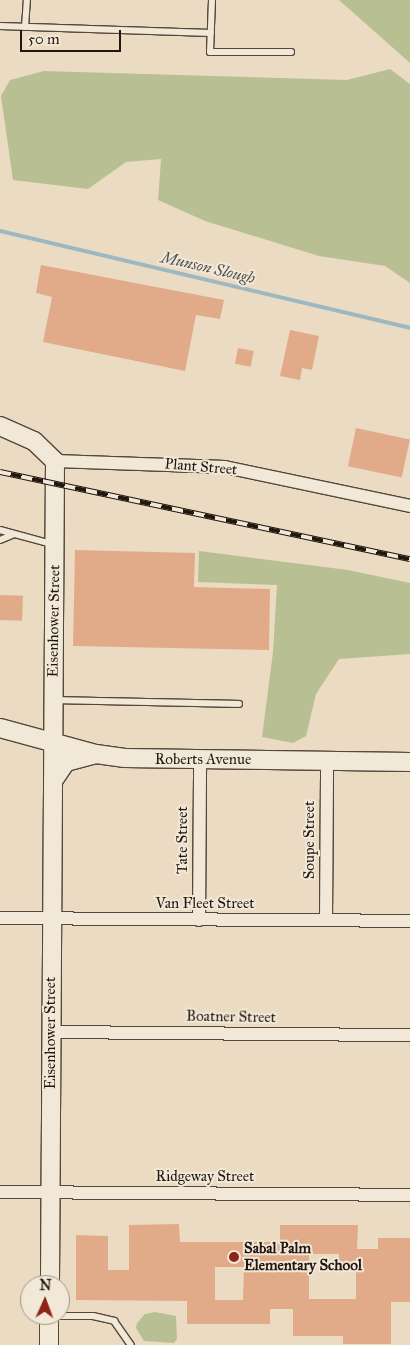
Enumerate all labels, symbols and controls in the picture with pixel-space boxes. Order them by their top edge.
scale bar [22,20,124,52]
text: 50 m [28,30,60,48]
water label: Munson Slough [159,248,257,288]
street label: Plant Street [164,455,238,479]
street label: Eisenhower Street [44,565,64,677]
street label: Roberts Avenue [155,751,251,769]
street label: Soupe Street [301,801,319,879]
street label: Tate Street [174,806,192,874]
street label: Van Fleet Street [155,895,255,913]
street label: Eisenhower Street [42,977,60,1089]
street label: Boatner Street [186,1007,276,1027]
street label: Ridgeway Street [156,1168,254,1186]
place label: Sabal Palm Elementary School [244,1239,362,1274]
marker: Sabal Palm Elementary School [228,1251,240,1263]
north arrow [20,1275,70,1325]
text: N [39,1277,52,1294]

